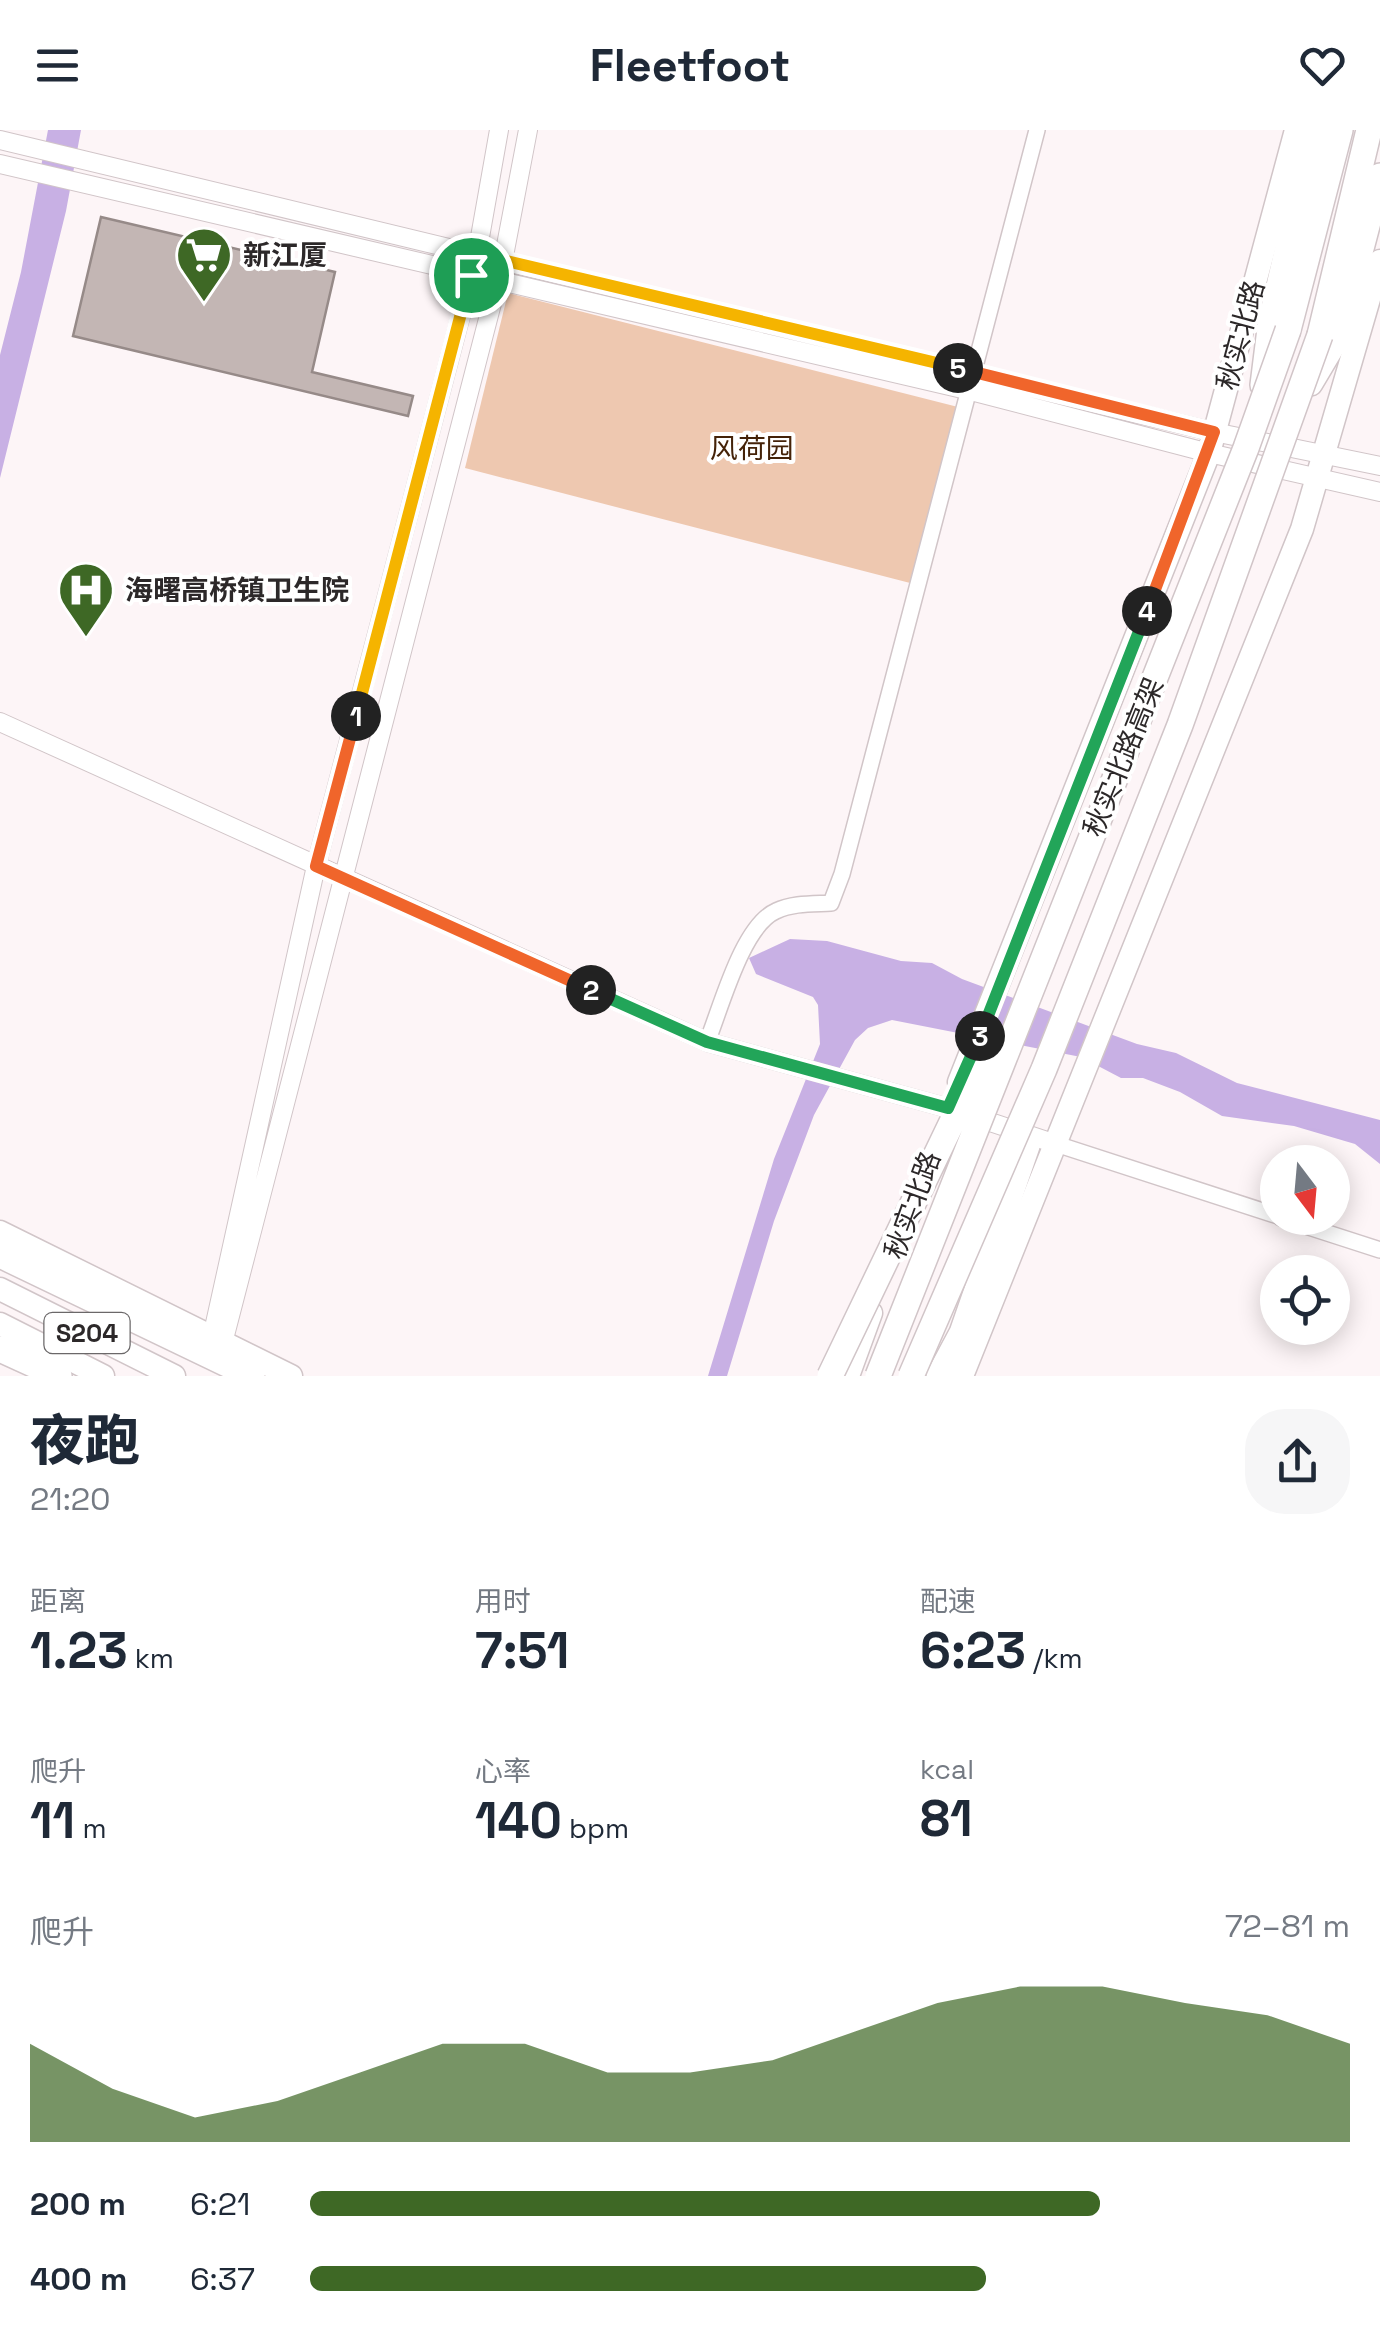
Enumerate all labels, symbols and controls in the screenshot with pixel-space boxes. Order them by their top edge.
text: Fleetfoot [590,37,790,94]
icon: menu [30,38,85,93]
icon: heart [1295,38,1350,93]
supermarket icon: 新江厦 [174,225,234,304]
pin [429,233,514,318]
place label: 新江厦 [243,237,327,273]
icon: arrive [444,248,499,303]
street label: 秋实北路 [1208,276,1272,394]
pin: 5 [933,343,983,393]
text: 5 [950,350,966,386]
park label: 风荷园 [710,430,794,466]
hospital icon: 海曙高桥镇卫生院 [56,560,116,639]
place label: 海曙高桥镇卫生院 [125,572,349,608]
pin: 4 [1122,586,1172,636]
text: 4 [1138,593,1156,629]
street label: 秋实北路高架 [1075,672,1171,842]
pin: 1 [331,691,381,741]
text: 1 [350,698,362,734]
pin: 2 [566,965,616,1015]
text: 2 [583,972,599,1008]
pin: 3 [955,1011,1005,1061]
text: 3 [971,1018,989,1054]
north arrow [1260,1145,1350,1235]
map controls [1260,1145,1350,1345]
street label: 秋实北路 [876,1146,948,1264]
button: locate [1260,1255,1350,1345]
road number: S204 [44,1313,130,1353]
text: 夜跑 [30,1406,140,1476]
button: share [1245,1409,1350,1514]
text: 21:20 [30,1479,111,1519]
text: 距离 [30,1583,86,1619]
text: 用时 [475,1583,531,1619]
text: 配速 [920,1583,976,1619]
text: 1.23 [30,1619,128,1683]
text: 7:51 [475,1619,569,1683]
text: 6:23 [920,1619,1026,1683]
text: km [128,1640,174,1676]
text: /km [1026,1640,1083,1676]
text: kcal [920,1751,974,1787]
text: 爬升 [30,1753,86,1789]
text: 心率 [475,1753,531,1789]
text: 81 [920,1787,973,1851]
text: 11 [30,1789,75,1853]
text: 140 [475,1789,562,1853]
text: m [75,1810,106,1846]
text: bpm [562,1810,629,1846]
text: 72–81 m [1225,1906,1350,1946]
text: 爬升 [30,1912,94,1952]
text: 200 m [30,2184,126,2224]
text: 6:21 [190,2184,250,2224]
text: 400 m [30,2259,127,2299]
text: 6:37 [190,2259,255,2299]

